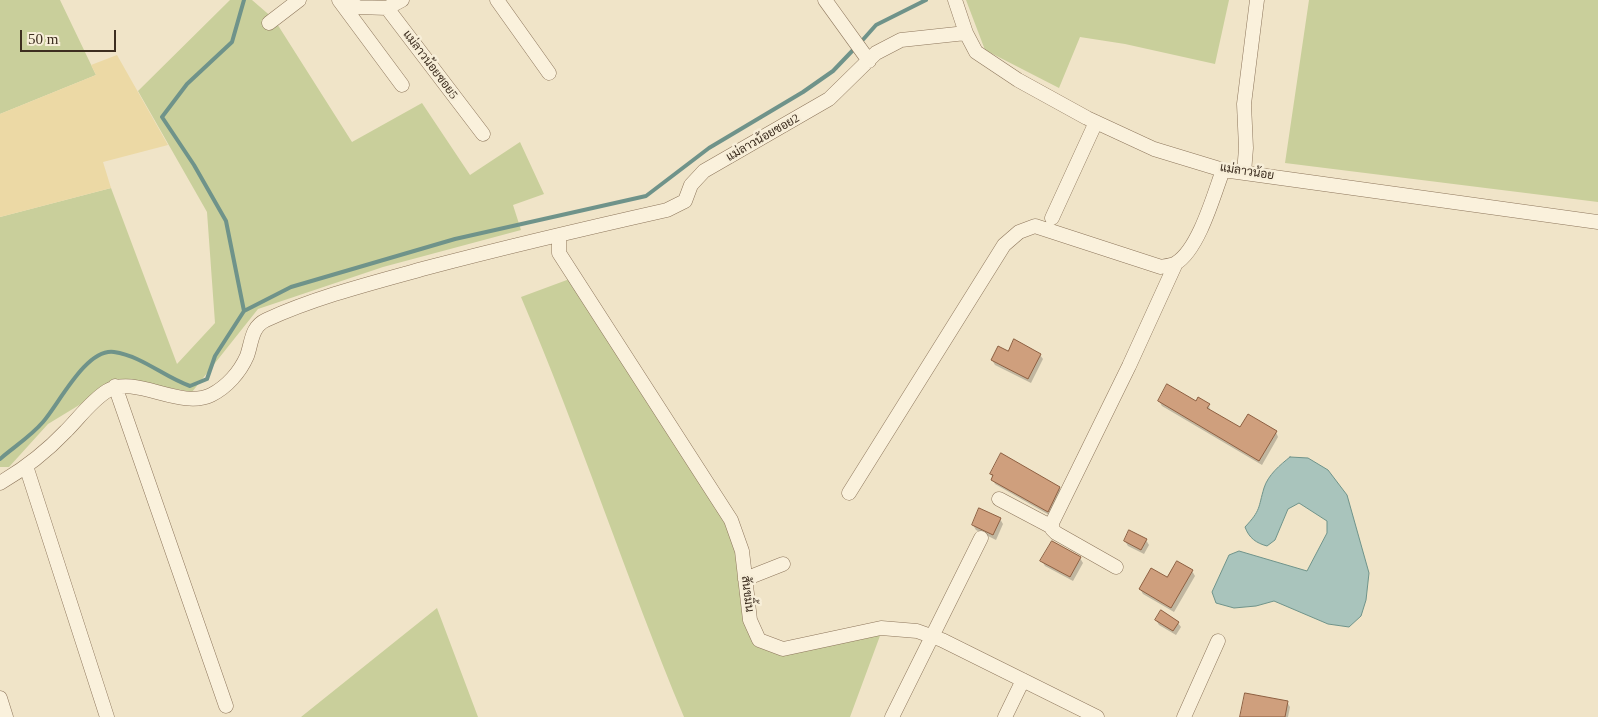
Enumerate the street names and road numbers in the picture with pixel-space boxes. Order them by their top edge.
street label: แม่ลาวน้อยซอย5 [400,28,460,102]
street label: แม่ลาวน้อยซอย2 [724,111,802,165]
street label: แม่ลาวน้อย [1219,161,1275,183]
street label: สันขมิ้น [738,575,756,613]

